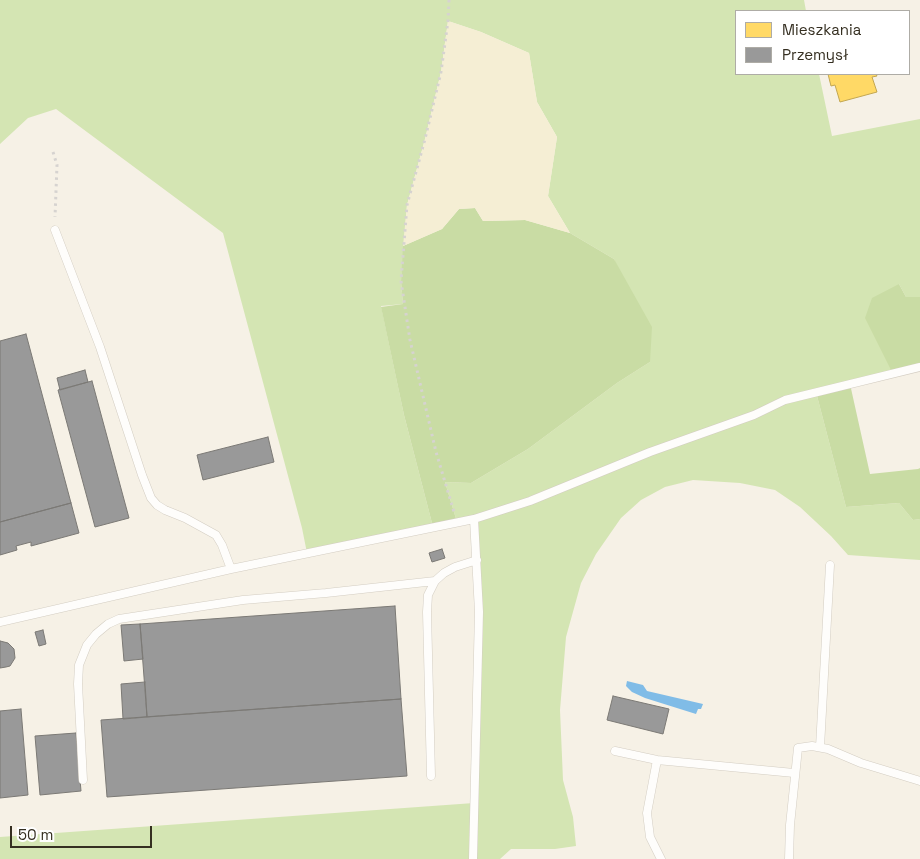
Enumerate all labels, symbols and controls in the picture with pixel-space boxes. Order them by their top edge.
legend [735,10,910,75]
text: Mieszkania [782,20,861,39]
text: Przemysł [782,45,848,64]
scale bar [12,816,155,848]
text: 50 m [18,825,53,844]

